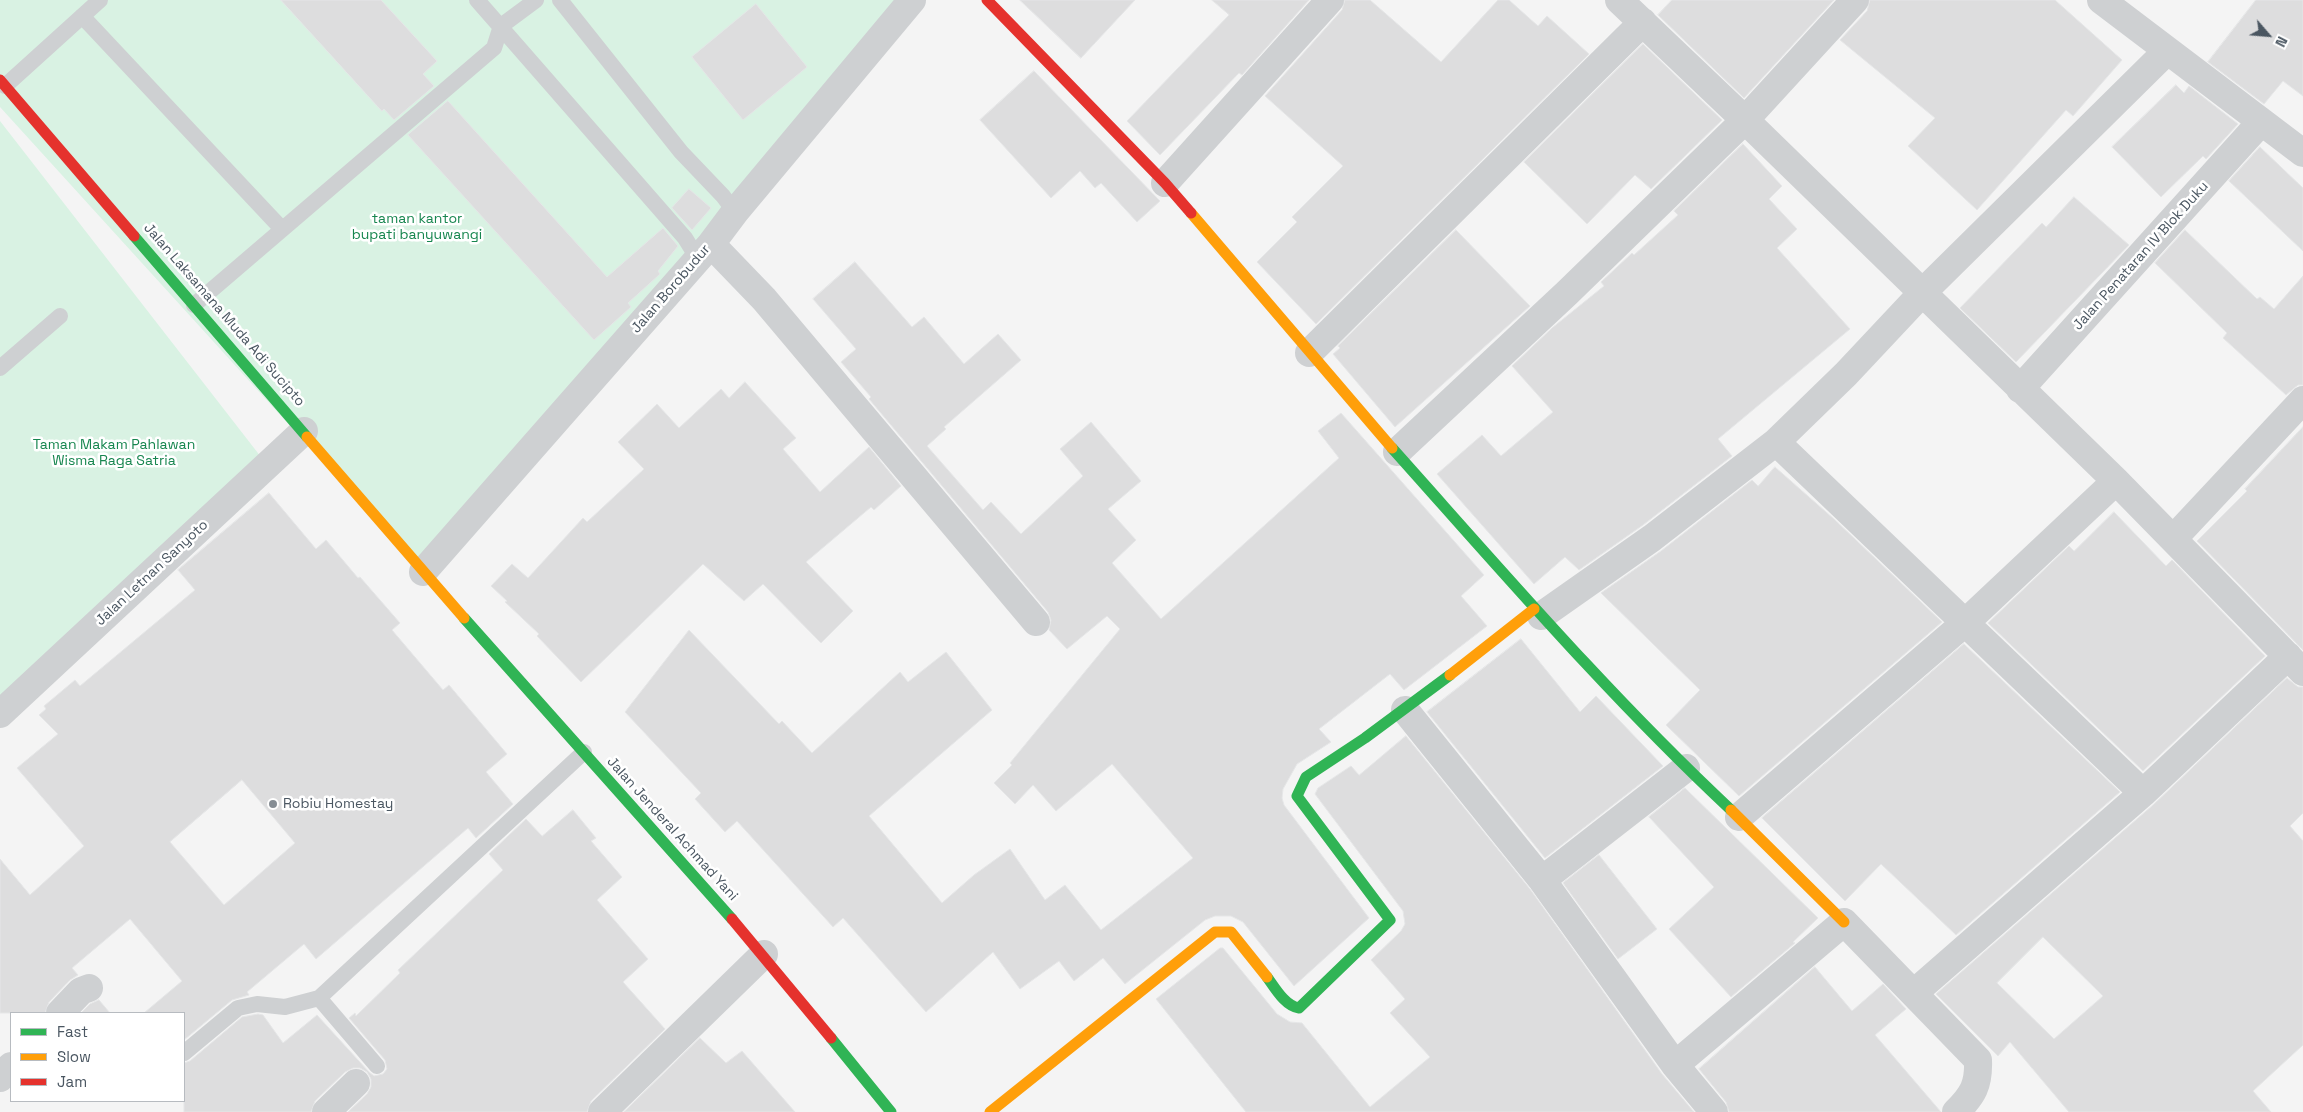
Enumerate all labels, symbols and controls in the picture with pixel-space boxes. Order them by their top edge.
north arrow [2243,10,2293,60]
text: N [2271,34,2292,50]
street label: Jalan Penataran IV Blok Duku [2070,178,2212,334]
park label: taman kantor bupati banyuwangi [352,211,482,243]
street label: Jalan Laksamana Muda Adi Sucipto [140,220,308,410]
street label: Jalan Borobudur [628,241,714,337]
park label: Taman Makam Pahlawan Wisma Raga Satria [33,437,195,470]
street label: Jalan Letnan Sanyoto [92,517,212,629]
street label: Jalan Jenderal Achmad Yani [603,754,741,904]
place label: Robiu Homestay [283,796,393,812]
marker: Robiu Homestay [267,798,279,810]
legend [10,1012,185,1102]
text: Fast [57,1022,88,1041]
text: Slow [57,1047,91,1066]
text: Jam [57,1072,87,1091]

